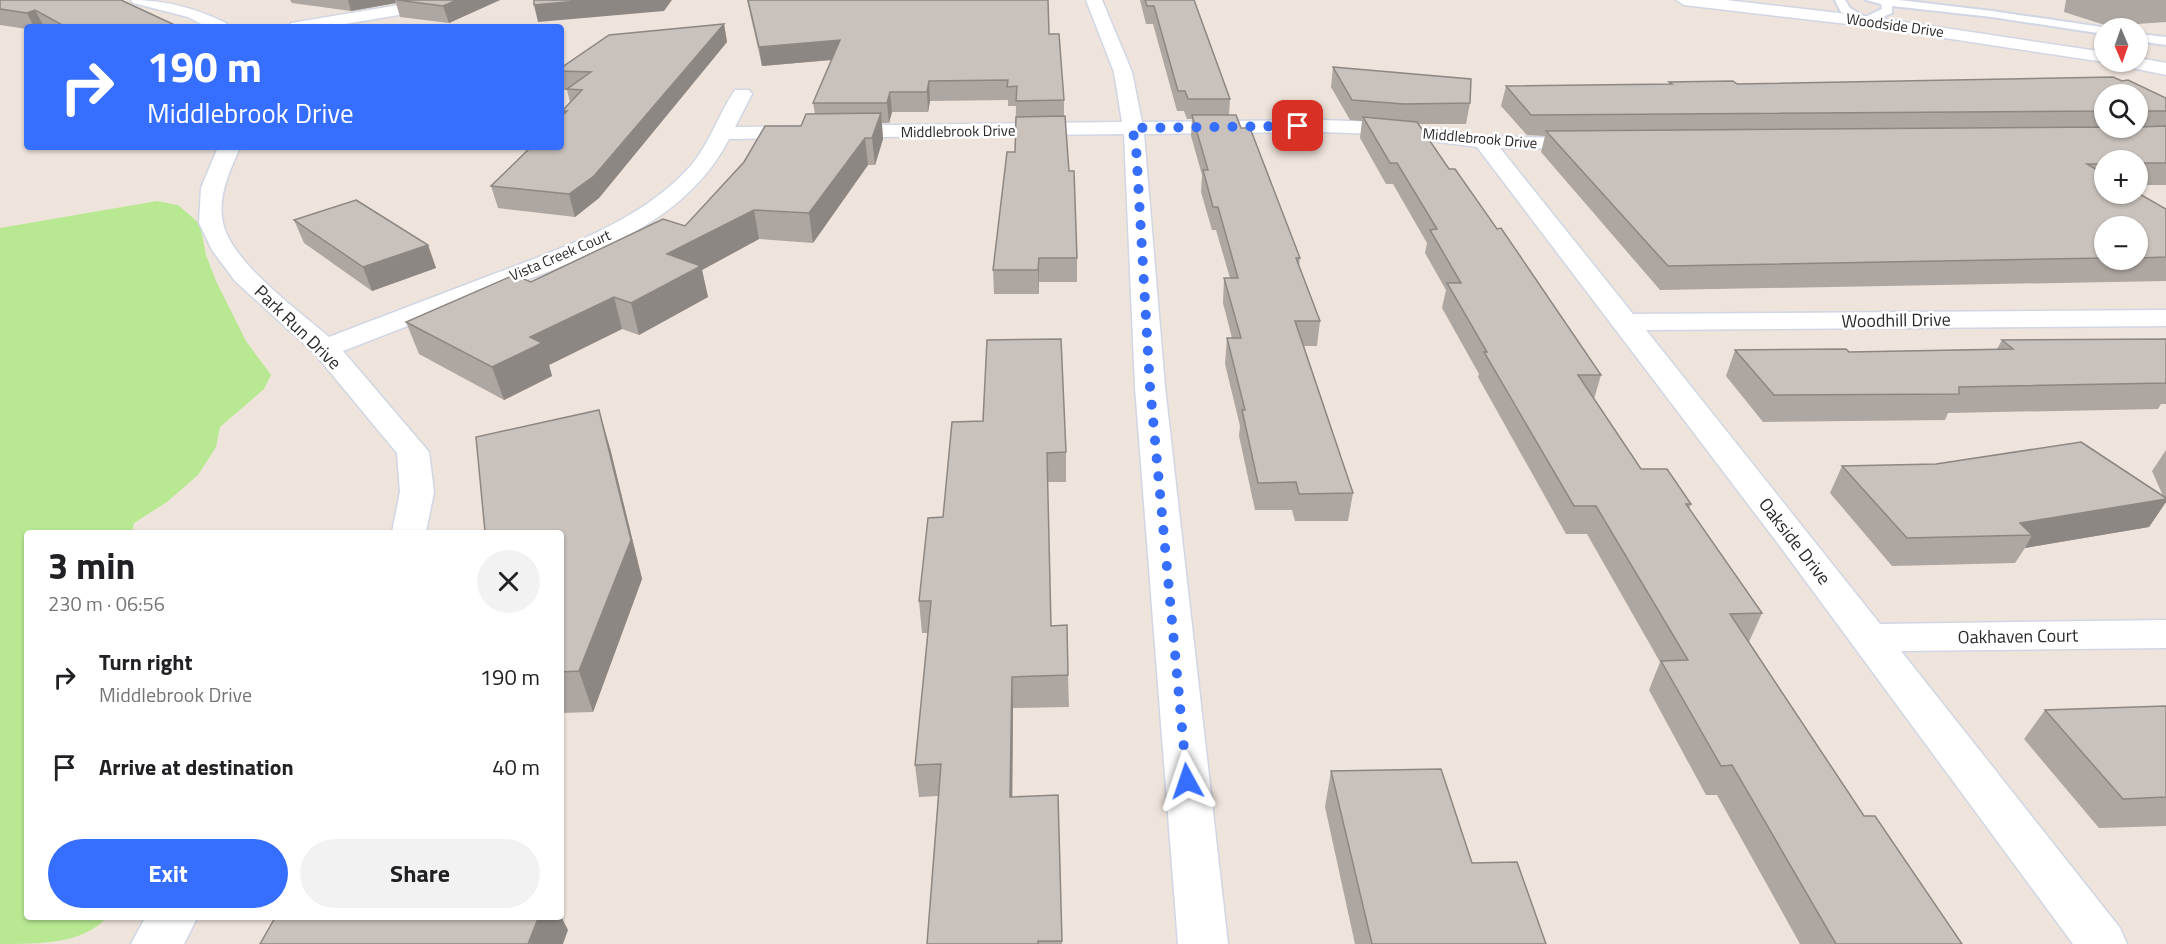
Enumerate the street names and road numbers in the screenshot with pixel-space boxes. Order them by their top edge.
street label: Woodside Drive [1845,7,1945,43]
street label: Middlebrook Drive [900,118,1016,144]
street label: Middlebrook Drive [1422,122,1538,154]
street label: Vista Creek Court [506,223,615,287]
street label: Park Run Drive [248,278,348,376]
street label: Woodhill Drive [1841,306,1951,334]
street label: Oakside Drive [1752,492,1838,590]
street label: Oakhaven Court [1958,621,2079,651]

